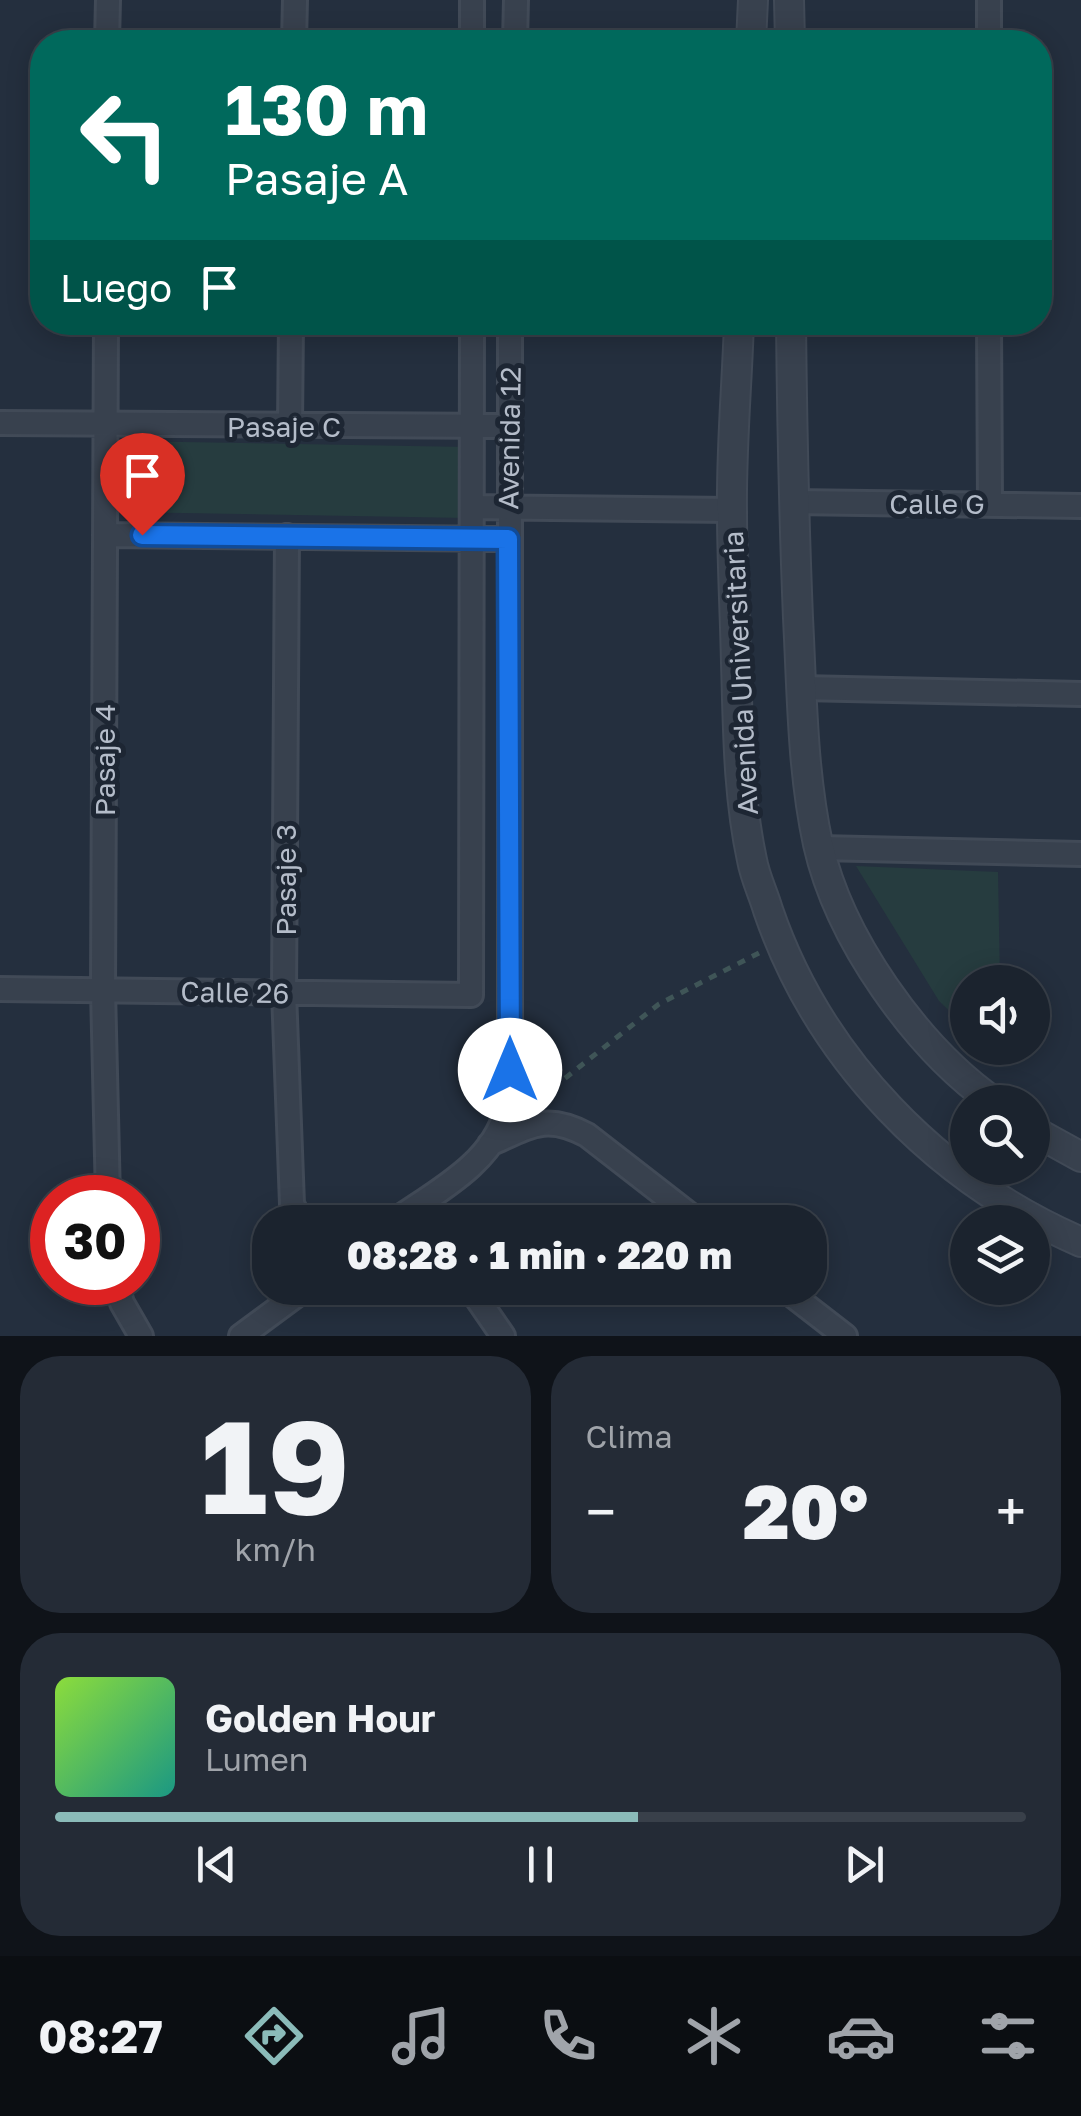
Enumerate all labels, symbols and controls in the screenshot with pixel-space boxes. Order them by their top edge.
text: 130 m [225,66,428,150]
icon: left [60,70,190,200]
text: Pasaje A [225,151,408,205]
icon: arrive [192,260,247,315]
text: Luego [60,265,172,310]
street label: Avenida 12 [491,366,527,510]
street label: Pasaje C [227,410,341,443]
pin [100,433,185,536]
icon: arrive [115,448,170,503]
street label: Calle G [889,487,985,520]
street label: Avenida Universitaria [716,530,764,816]
street label: Pasaje 4 [88,704,121,816]
street label: Pasaje 3 [269,824,302,936]
map controls [950,965,1050,1305]
button: sound [950,965,1050,1065]
street label: Calle 26 [180,975,290,1009]
position arrow [458,1018,562,1122]
button: search [950,1085,1050,1185]
speed limit sign: 30 [30,1175,160,1305]
button: layers [950,1205,1050,1305]
text: 08:28 · 1 min · 220 m [347,1232,732,1277]
text: 19 [200,1387,350,1543]
text: Clima [586,1417,672,1455]
text: 20° [743,1465,868,1556]
text: − [586,1478,616,1544]
text: + [996,1478,1026,1544]
text: km/h [235,1530,316,1568]
text: Golden Hour [205,1695,436,1740]
text: Lumen [205,1740,309,1778]
icon: previous [189,1837,244,1892]
icon: pause [513,1837,568,1892]
icon: next [837,1837,892,1892]
icon: directions [239,2001,309,2071]
icon: music [386,2001,456,2071]
icon: phone [533,2001,603,2071]
icon: climate [679,2001,749,2071]
icon: car [826,2001,896,2071]
icon: filters [973,2001,1043,2071]
text: 08:27 [38,2009,163,2063]

